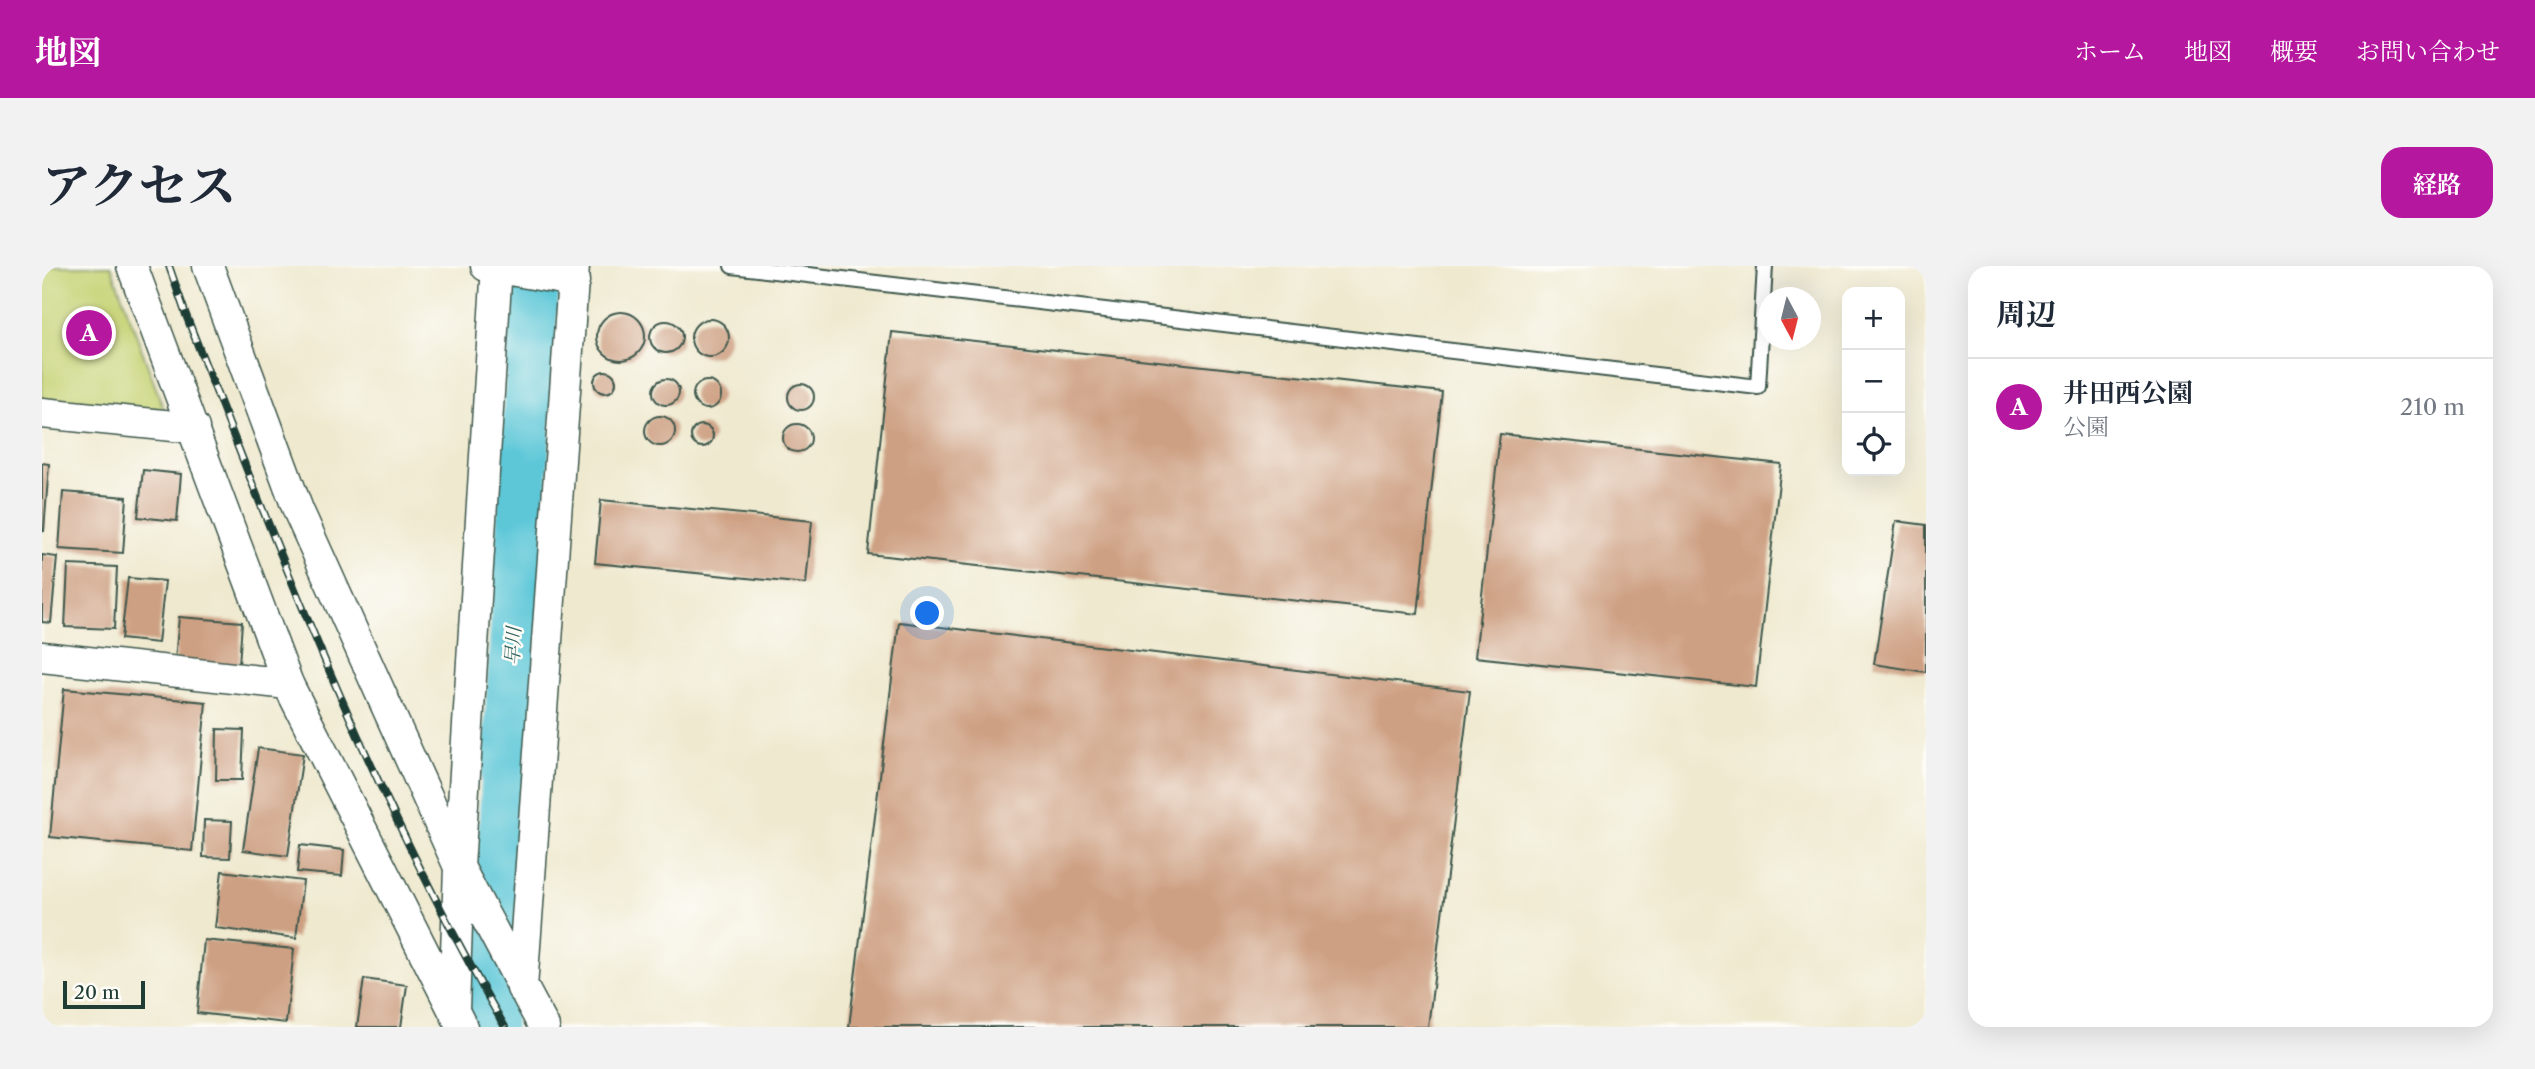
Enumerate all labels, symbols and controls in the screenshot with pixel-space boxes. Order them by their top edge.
text: 地図 [35,32,101,73]
text: ホーム [2074,37,2146,66]
text: 地図 [2184,37,2232,66]
text: 概要 [2270,37,2318,66]
text: お問い合わせ [2356,37,2500,66]
button: 経路 [2381,147,2493,218]
text: アクセス [42,155,237,216]
north arrow [1758,287,1821,350]
map controls [1842,287,1905,476]
button: + [1842,287,1905,350]
text: 周辺 [1996,296,2056,333]
pin: A [66,307,112,359]
button: − [1842,350,1905,413]
text: 井田西公園 [2063,377,2193,409]
text: A [2010,393,2028,421]
text: 210 m [2400,393,2465,421]
button: locate [1842,413,1905,476]
text: 公園 [2063,413,2109,441]
your location [910,596,944,630]
water label: 早川 [501,624,526,666]
scale bar [63,978,145,1010]
text: 20 m [74,981,120,1004]

